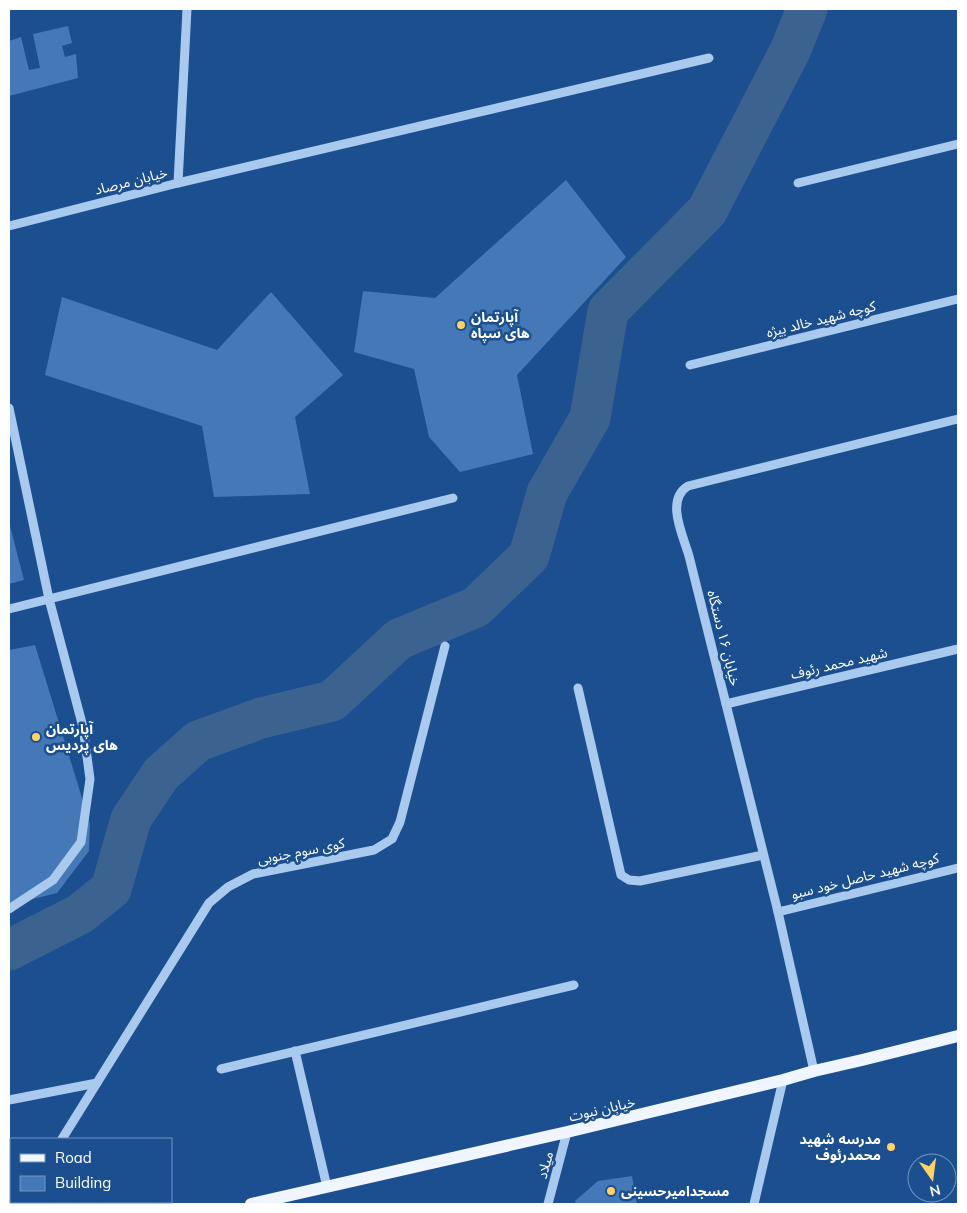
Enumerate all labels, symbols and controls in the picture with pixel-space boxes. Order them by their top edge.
street label: خیابان مرصاد [93,163,169,199]
street label: کوچه شهید خالد بیژه [764,297,878,342]
place label: آپارتمان های سپاه [471,308,530,343]
marker: آپارتمان های سپاه [455,319,467,331]
street label: خیابان ۱۶ دستگاه [703,588,745,688]
street label: شهید محمد رئوف [789,643,889,683]
place label: آپارتمان های پردیس [46,720,118,755]
marker: آپارتمان های پردیس [30,731,42,743]
street label: کوی سوم جنوبی [256,834,347,870]
street label: کوچه شهید حاصل خود سبو [789,849,941,904]
street label: خیابان نبوت [567,1093,637,1125]
place label: مدرسه شهید محمدرئوف [800,1130,881,1164]
legend [10,1138,172,1203]
marker: مدرسه شهید محمدرئوف [885,1141,897,1153]
text: Road [55,1148,92,1167]
street label: میلاد [533,1149,557,1181]
north arrow [907,1153,957,1203]
text: Building [55,1173,111,1192]
text: N [928,1181,942,1201]
place label: مسجدامیرحسینی [621,1182,729,1200]
marker: مسجدامیرحسینی [605,1185,617,1197]

